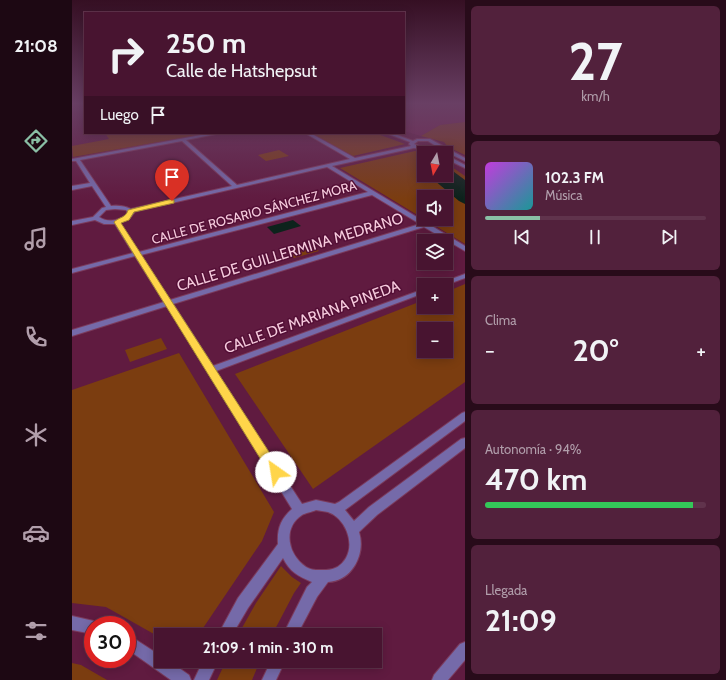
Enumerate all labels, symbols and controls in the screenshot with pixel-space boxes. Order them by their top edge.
text: 250 m [166,26,246,60]
icon: right [100,28,152,80]
text: 27 [568,30,623,93]
text: 21:08 [14,35,58,57]
text: Calle de Hatshepsut [166,60,317,82]
text: km/h [581,88,610,104]
icon: arrive [147,104,169,126]
text: Luego [100,106,139,124]
icon: directions [22,127,50,155]
north arrow [417,146,453,182]
map controls [417,146,453,358]
pin [155,160,189,201]
icon: arrive [161,166,183,188]
text: 102.3 FM [545,169,604,187]
street label: CALLE DE ROSARIO SÁNCHEZ MORA [149,176,358,247]
text: Música [545,187,583,203]
button: sound [417,190,453,226]
street label: CALLE DE GUILLERMINA MEDRANO [175,209,405,295]
icon: music [22,225,50,253]
icon: previous [511,226,533,248]
icon: pause [584,226,606,248]
icon: next [658,226,680,248]
button: layers [417,234,453,270]
street label: CALLE DE MARIANA PINEDA [222,277,403,357]
button: + [417,278,453,314]
text: Clima [485,312,516,328]
button: − [417,322,453,358]
icon: phone [22,323,50,351]
text: 20° [573,332,618,369]
text: − [485,337,495,364]
text: + [696,337,706,364]
icon: climate [22,421,50,449]
text: Autonomía · 94% [485,441,582,457]
position arrow [255,451,297,493]
text: 470 km [485,461,587,498]
icon: car [22,519,50,547]
text: Llegada [485,582,527,598]
text: 21:09 [485,602,557,639]
speed limit sign: 30 [84,616,136,668]
icon: filters [22,617,50,645]
text: 21:09 · 1 min · 310 m [203,639,333,657]

